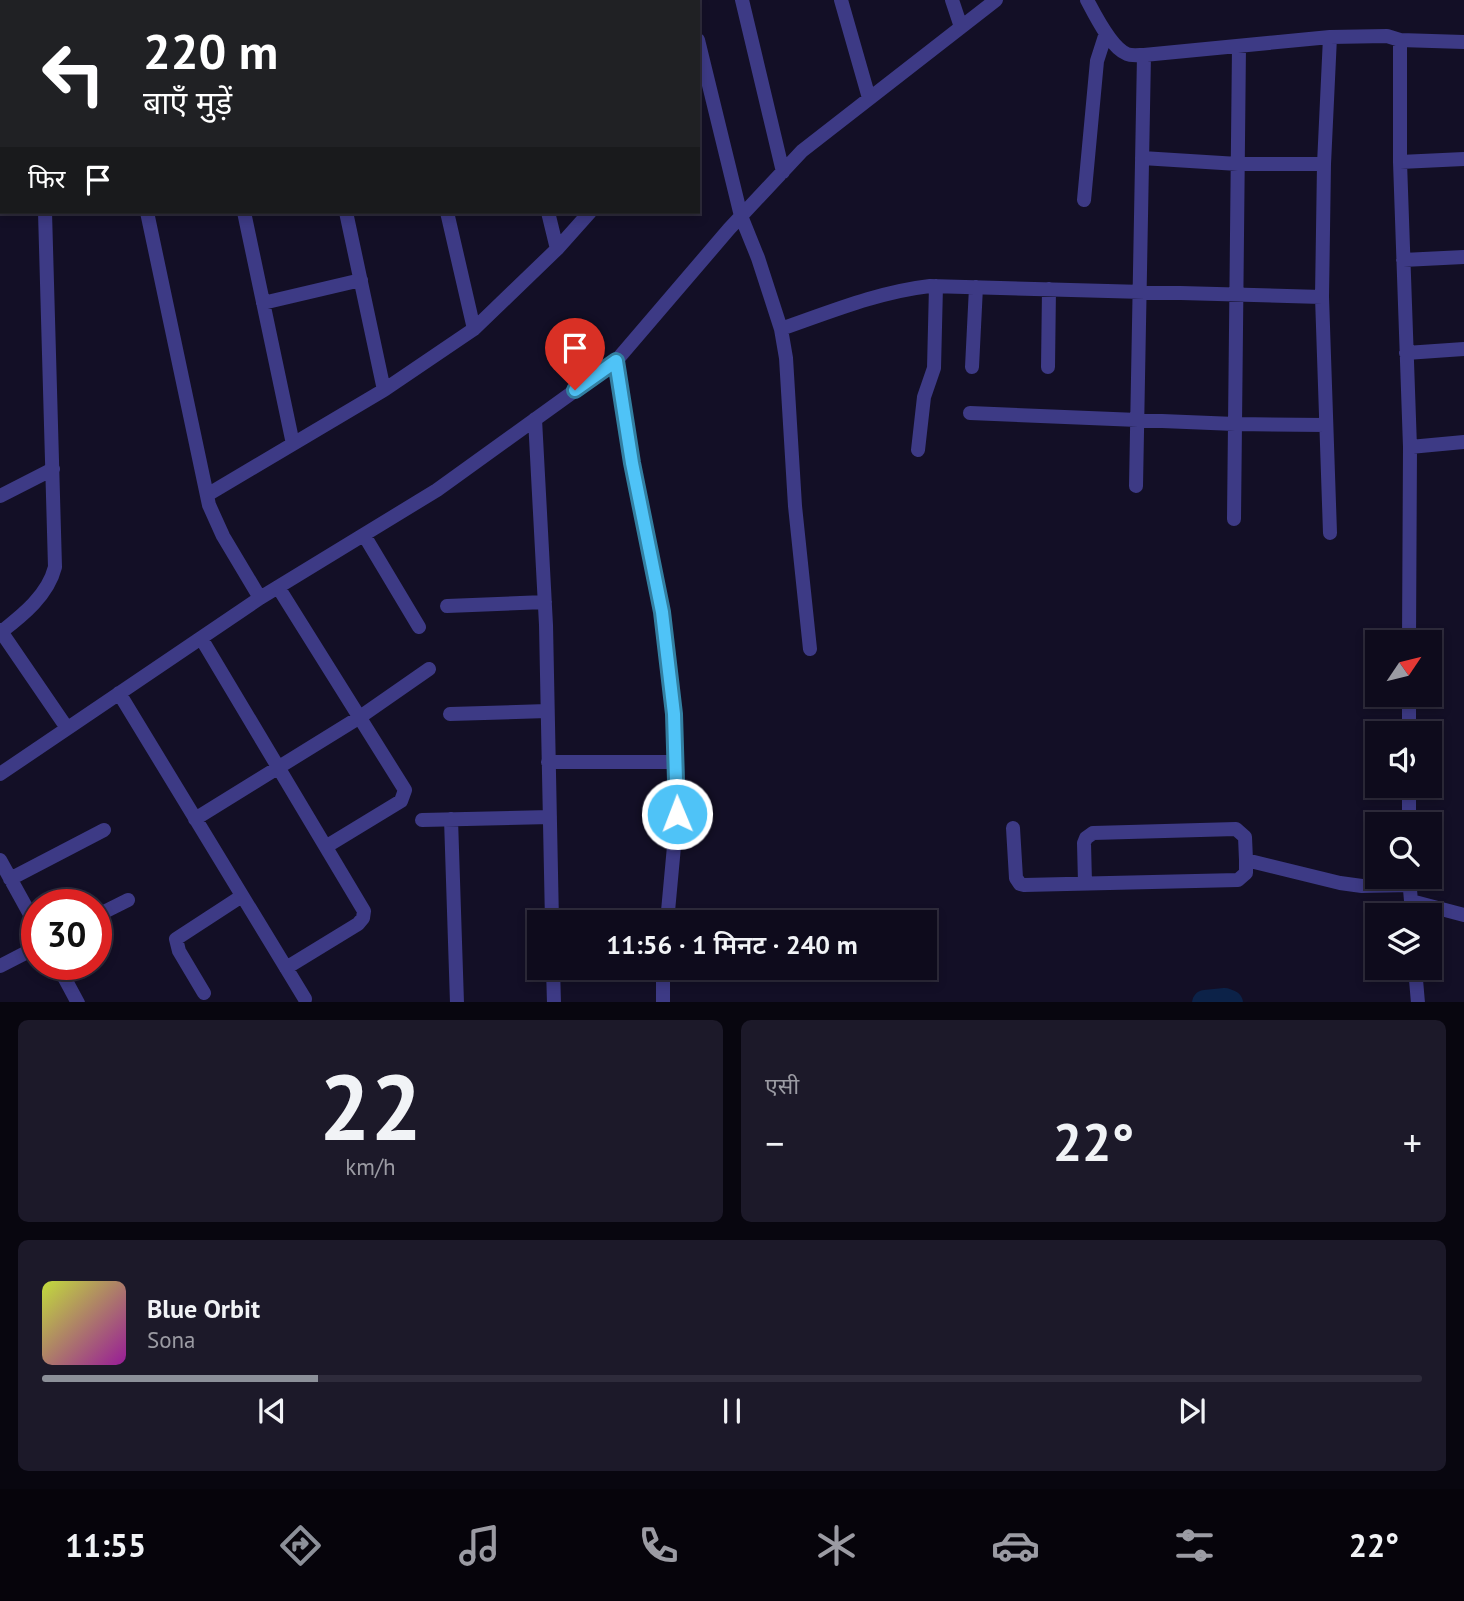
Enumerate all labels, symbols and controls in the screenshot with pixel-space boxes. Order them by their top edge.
text: 220 m [143,19,278,83]
icon: left [28,28,119,119]
text: बाएँ मुड़ें [143,81,232,123]
icon: arrive [79,161,117,199]
text: फिर [28,162,65,195]
pin [545,318,605,390]
icon: arrive [556,329,594,367]
north arrow [1365,630,1442,707]
map controls [1365,630,1442,980]
button: sound [1365,721,1442,798]
position arrow [640,777,714,851]
button: search [1365,812,1442,889]
speed limit sign: 30 [21,889,112,980]
button: layers [1365,903,1442,980]
text: 11:56 · 1 मिनट · 240 m [606,928,858,961]
text: 22 [319,1047,422,1165]
text: एसी [765,1071,799,1100]
text: 22° [1053,1108,1134,1175]
text: − [765,1118,784,1167]
text: + [1403,1118,1422,1167]
text: km/h [345,1152,396,1181]
text: Blue Orbit [147,1292,260,1325]
text: Sona [147,1325,196,1354]
icon: previous [253,1392,291,1430]
icon: pause [713,1392,751,1430]
icon: next [1173,1392,1211,1430]
icon: directions [276,1521,325,1570]
icon: music [455,1521,504,1570]
icon: phone [634,1521,683,1570]
icon: climate [812,1521,861,1570]
icon: car [991,1521,1040,1570]
icon: filters [1170,1521,1219,1570]
text: 11:55 [65,1524,146,1566]
text: 22° [1349,1524,1399,1566]

